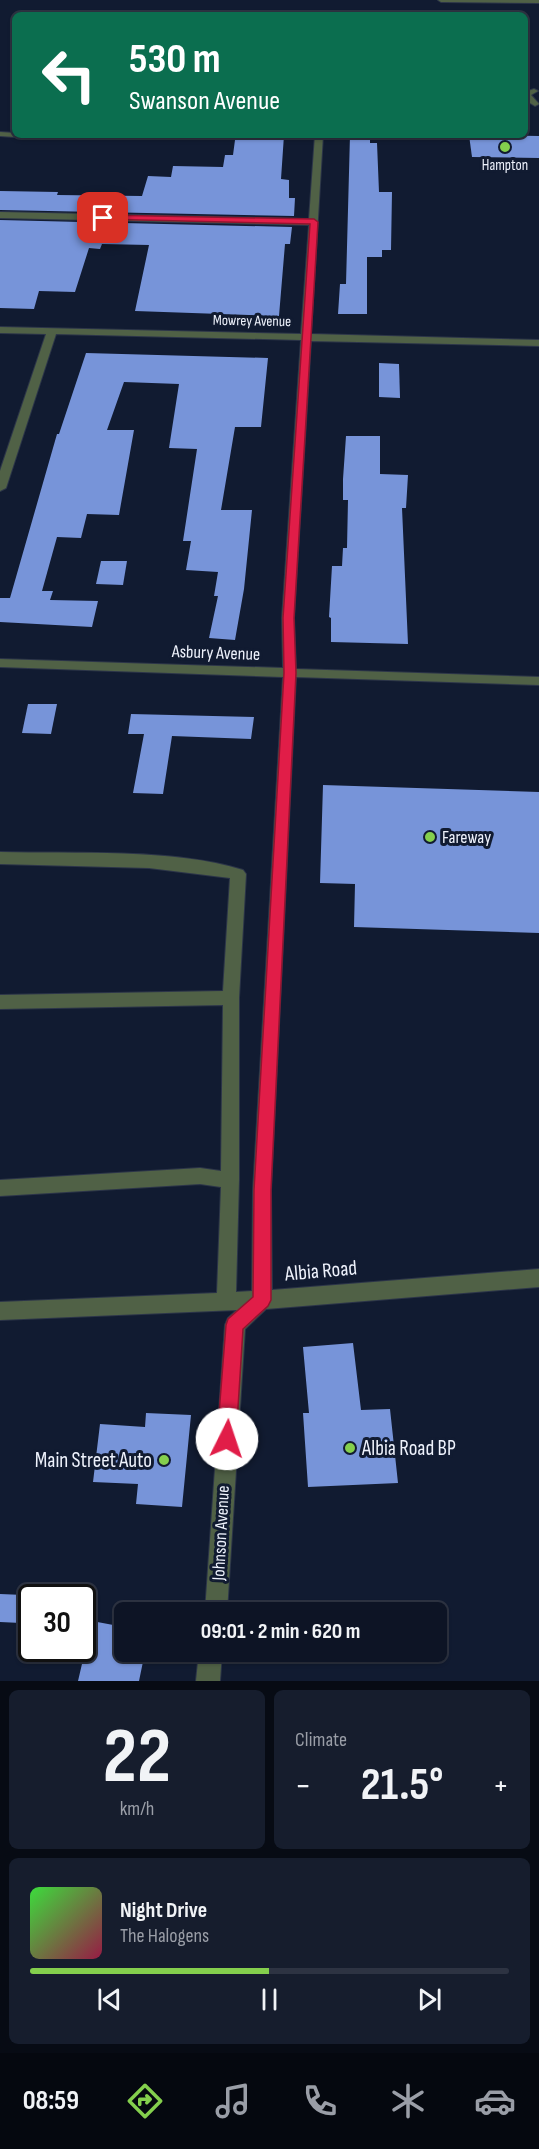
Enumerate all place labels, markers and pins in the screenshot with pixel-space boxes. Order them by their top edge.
marker: Hampton [498,140,512,154]
place label: Hampton [482,156,528,175]
pin [77,192,128,243]
place label: Fareway [442,827,491,848]
marker: Fareway [423,830,437,844]
place label: Albia Road BP [361,1436,456,1461]
marker: Albia Road BP [343,1441,357,1455]
place label: Main Street Auto [35,1448,152,1473]
marker: Main Street Auto [157,1453,171,1467]

